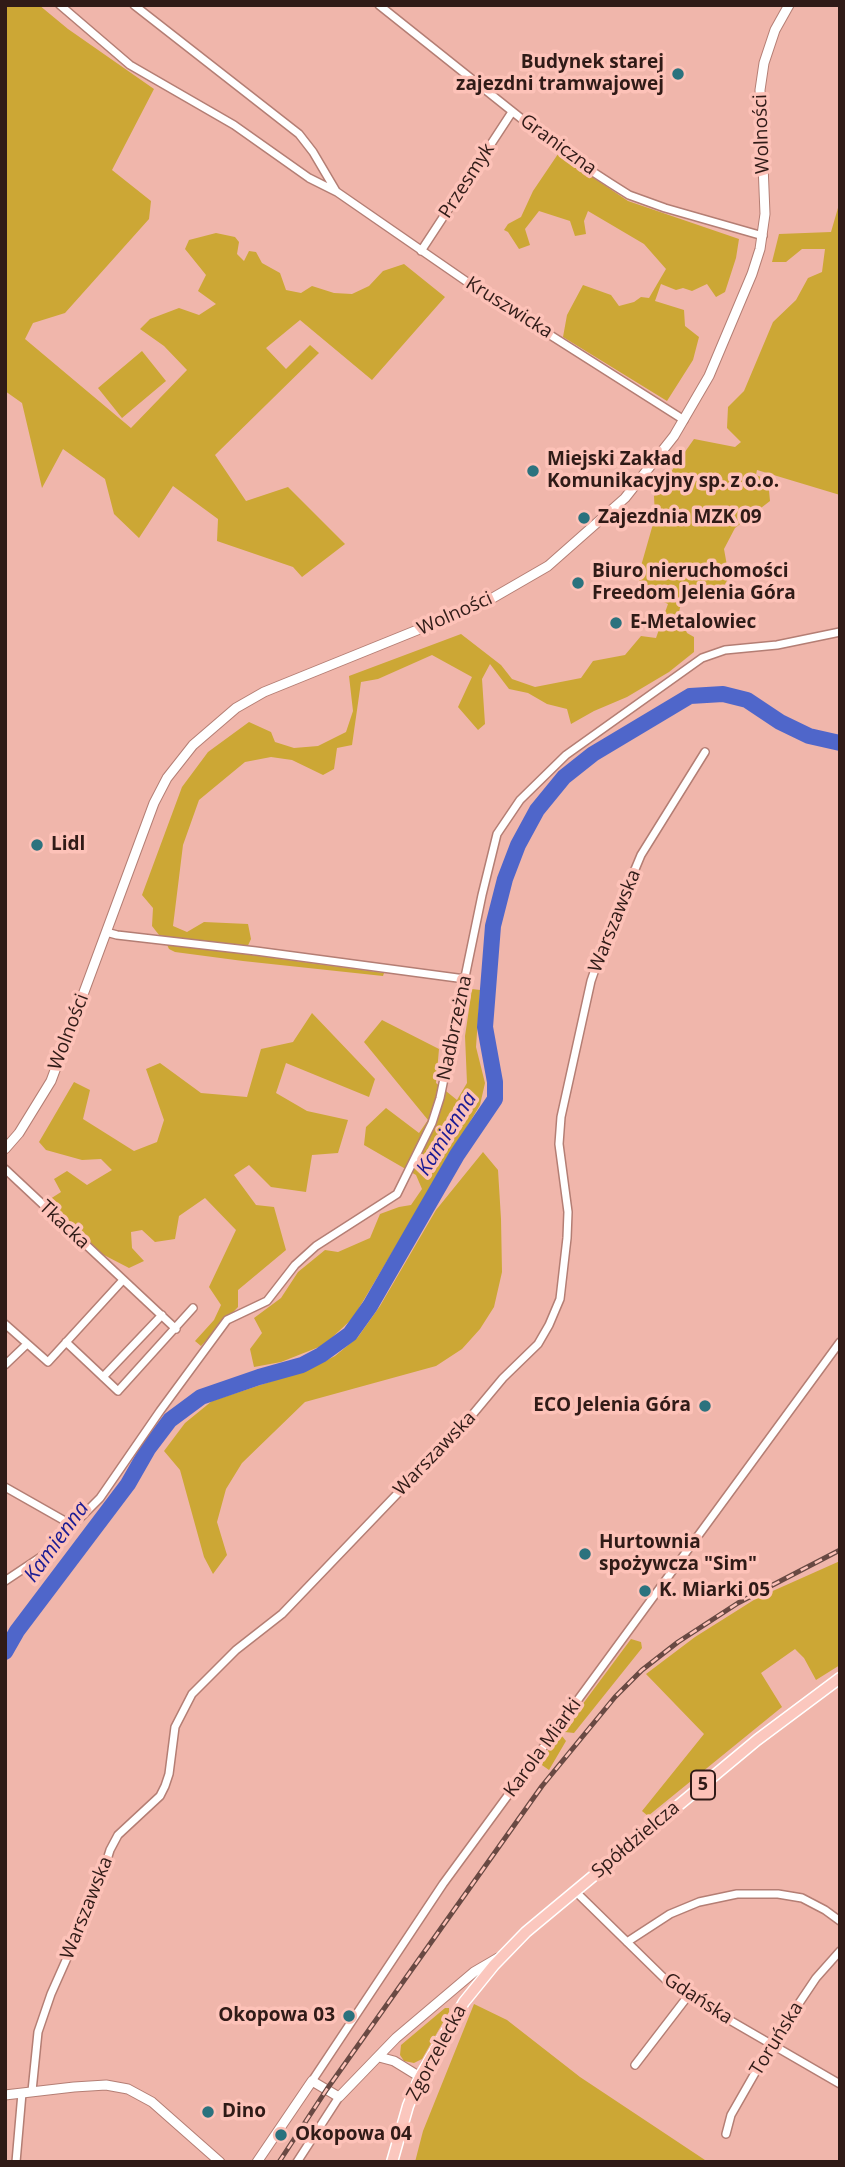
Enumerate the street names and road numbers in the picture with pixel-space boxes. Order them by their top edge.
street label: Wolności [749,94,775,174]
street label: Graniczna [515,110,601,180]
street label: Przesmyk [434,139,500,223]
street label: Kruszwicka [461,272,557,344]
street label: Wolności [414,587,496,641]
street label: Warszawska [584,866,646,976]
street label: Nadbrzeżna [433,974,477,1082]
street label: Wolności [44,991,94,1073]
street label: Tkacka [34,1196,94,1254]
street label: Warszawska [389,1407,481,1501]
street label: Karola Miarki [499,1694,587,1802]
road number: 5 [691,1770,715,1800]
street label: Spółdzielcza [587,1797,685,1883]
street label: Warszawska [56,1853,118,1963]
street label: Gdańska [659,1968,737,2030]
street label: Toruńska [745,1998,809,2080]
street label: Zgorzelecka [402,2001,472,2105]

